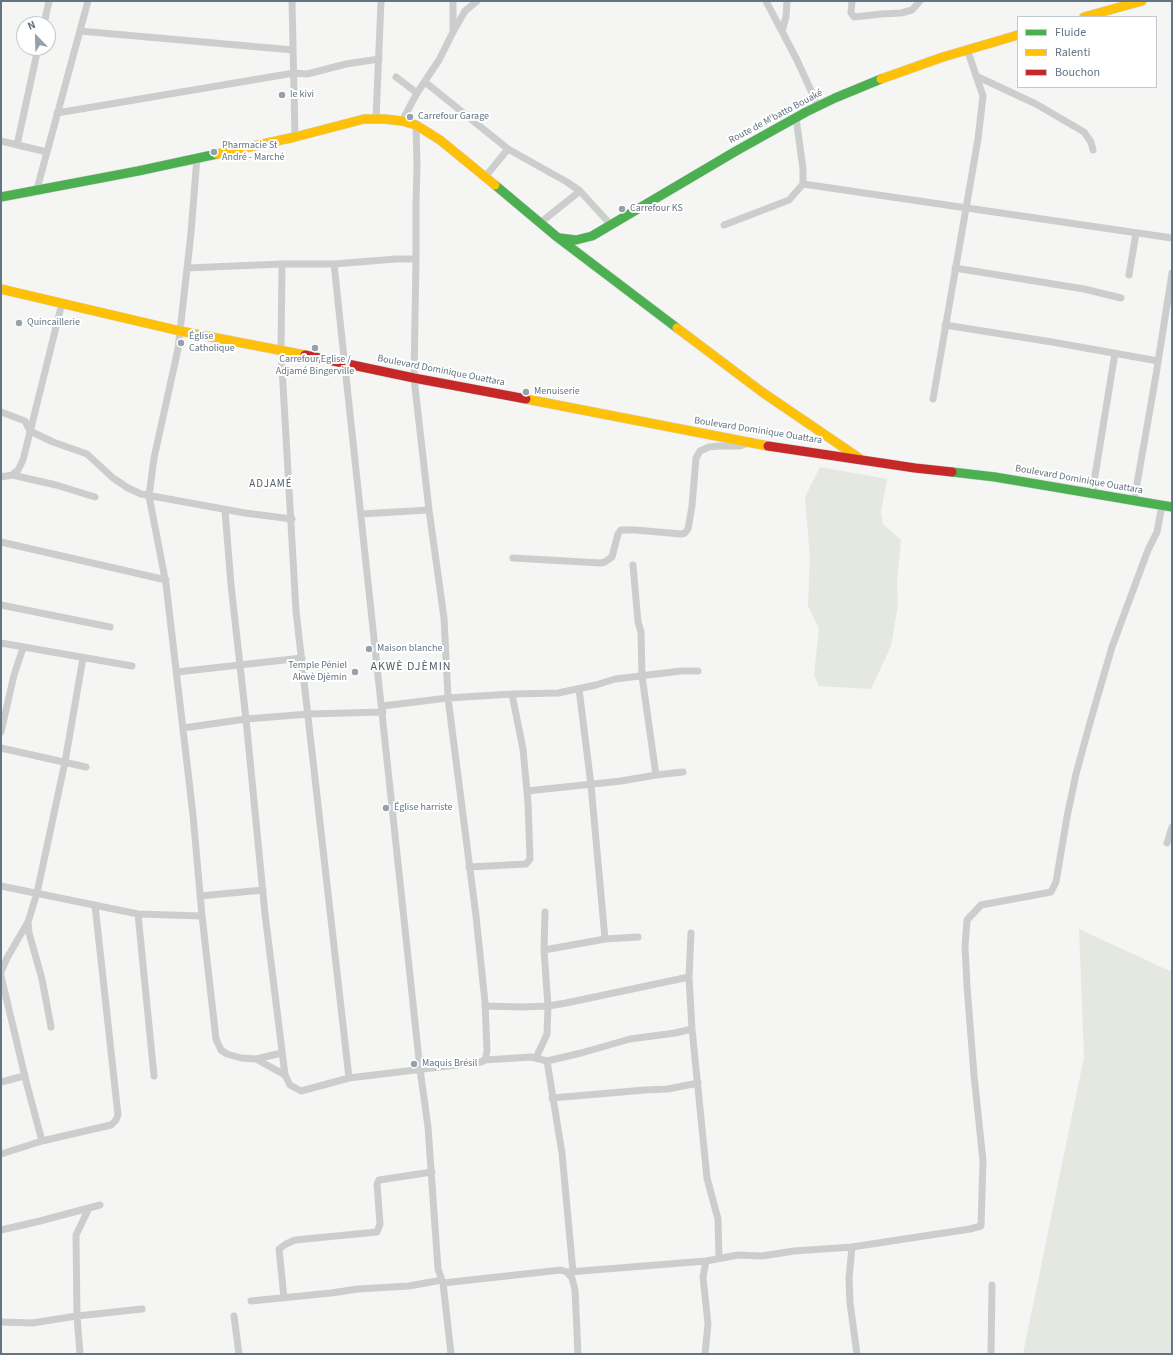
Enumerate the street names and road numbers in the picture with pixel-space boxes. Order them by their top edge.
street label: Route de M'batto Bouaké [727,87,825,147]
street label: Boulevard Dominique Ouattara [376,353,506,389]
street label: Boulevard Dominique Ouattara [693,415,823,447]
street label: Boulevard Dominique Ouattara [1014,463,1144,497]

